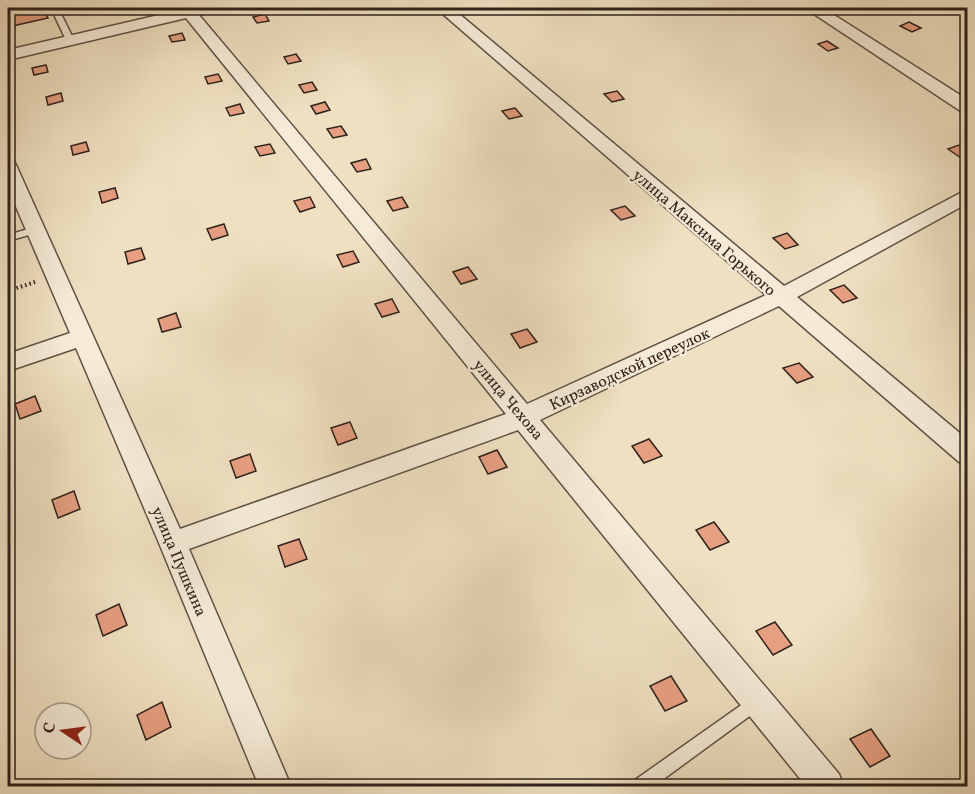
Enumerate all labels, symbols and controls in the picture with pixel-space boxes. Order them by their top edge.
street label: улица Максима Горького [627,165,780,302]
street label: Кирзаводской переулок [546,323,714,417]
street label: улица Чехова [467,355,548,445]
street label: улица Пушкина [145,504,211,620]
north arrow [33,701,93,761]
text: С [38,721,62,736]

